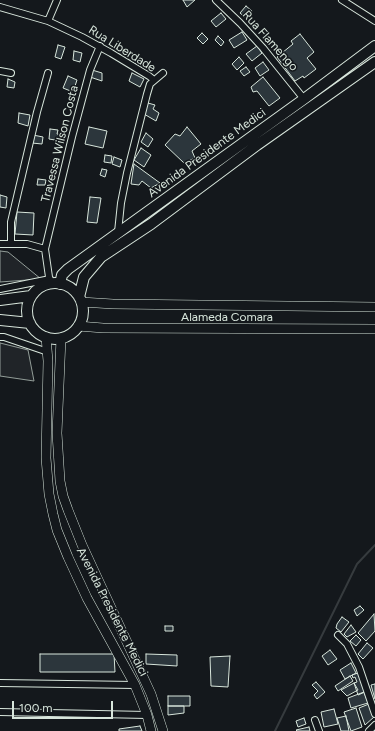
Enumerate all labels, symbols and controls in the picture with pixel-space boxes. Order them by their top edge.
street label: Rua Flamengo [239,8,301,74]
street label: Rua Liberdade [86,23,158,75]
street label: Travessa Wilson Costa [38,84,82,204]
street label: Avenida Presidente Medici [145,105,269,201]
street label: Alameda Comara [181,310,273,324]
street label: Avenida Presidente Medici [73,545,151,679]
scale bar [14,693,115,719]
text: 100 m [19,701,53,715]

